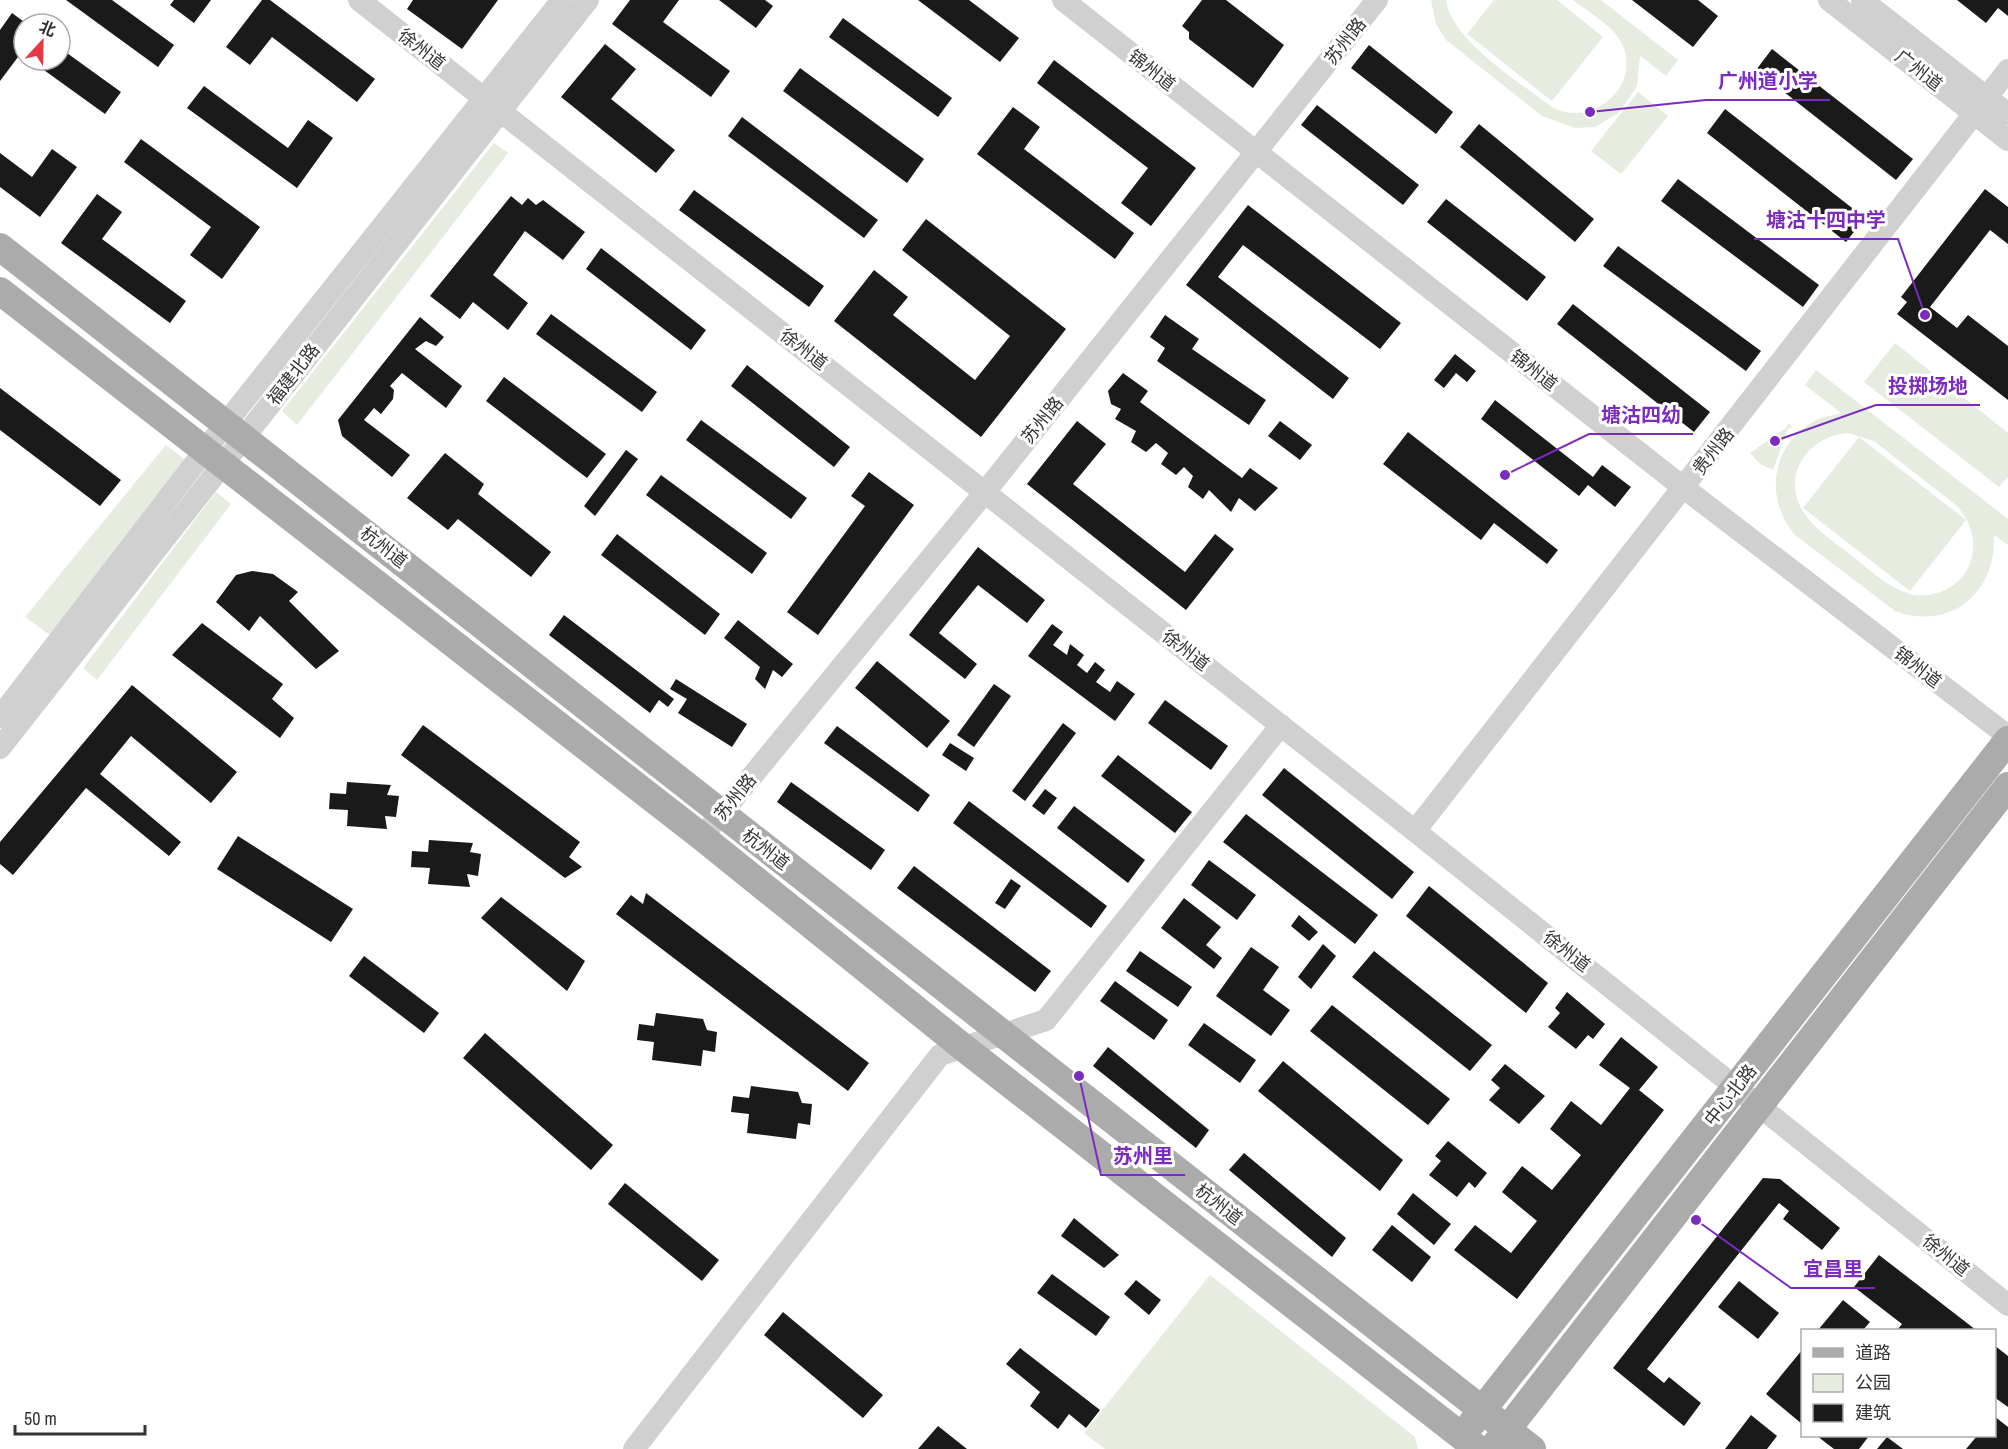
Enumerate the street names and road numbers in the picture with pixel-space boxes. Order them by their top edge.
street label: 苏州路 [1319,12,1371,70]
street label: 徐州道 [393,23,451,75]
street label: 锦州道 [1123,44,1181,96]
street label: 广州道 [1890,44,1948,96]
street label: 徐州道 [775,323,833,375]
street label: 福建北路 [261,338,325,410]
street label: 锦州道 [1505,344,1563,396]
street label: 苏州路 [1015,391,1069,449]
street label: 贵州路 [1687,422,1739,480]
street label: 杭州道 [355,521,413,573]
street label: 徐州道 [1157,624,1215,676]
street label: 锦州道 [1889,641,1947,693]
street label: 苏州路 [708,768,762,826]
street label: 杭州道 [737,823,795,875]
street label: 徐州道 [1538,925,1596,977]
street label: 中心北路 [1698,1059,1762,1131]
street label: 杭州道 [1190,1178,1248,1230]
street label: 徐州道 [1917,1228,1975,1282]

